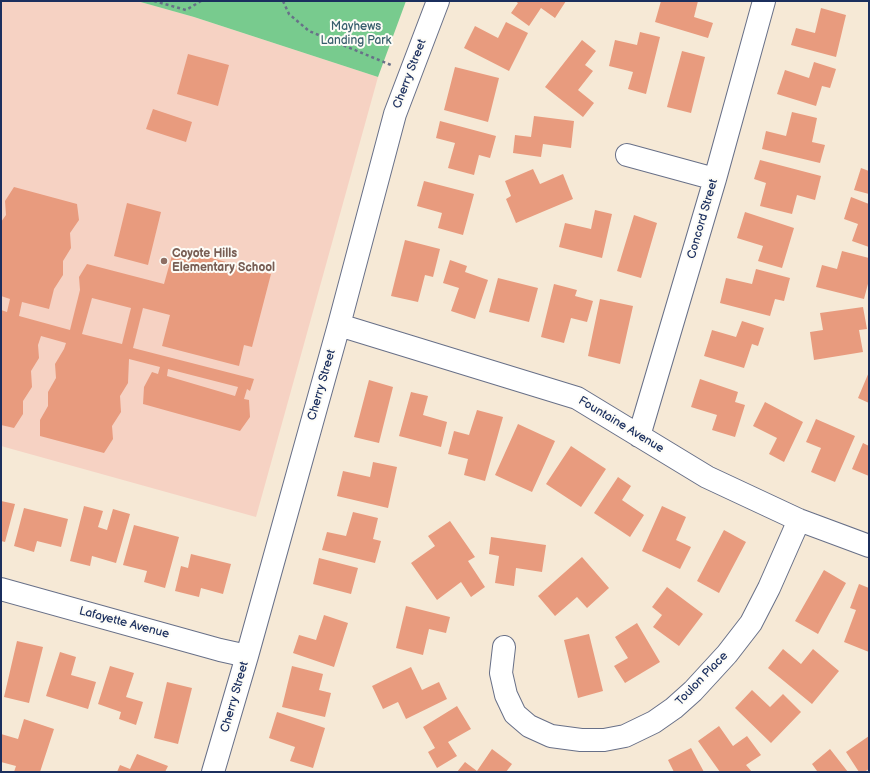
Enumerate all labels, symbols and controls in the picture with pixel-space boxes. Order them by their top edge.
park label: Mayhews Landing Park [321,20,391,48]
street label: Cherry Street [390,37,430,111]
street label: Concord Street [685,177,721,261]
place label: Coyote Hills Elementary School [172,247,275,275]
marker: Coyote Hills Elementary School [159,256,169,266]
street label: Cherry Street [305,348,339,422]
street label: Fountaine Avenue [576,394,666,456]
street label: Lafayette Avenue [77,604,171,642]
street label: Toulon Place [673,649,731,709]
street label: Cherry Street [218,660,252,734]

